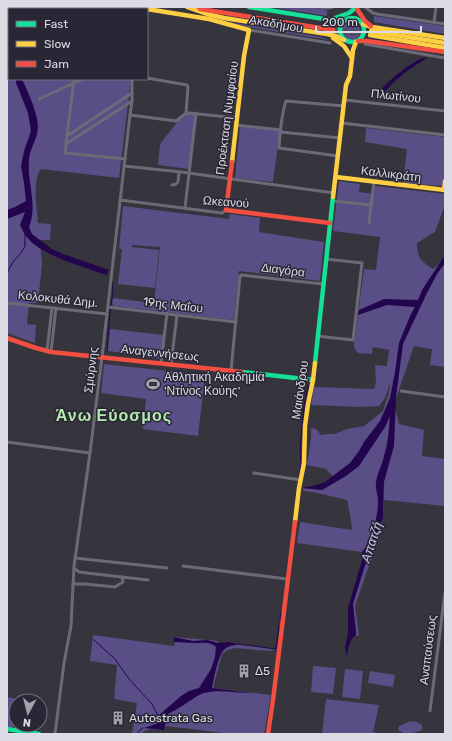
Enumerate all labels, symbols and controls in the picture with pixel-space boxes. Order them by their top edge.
legend [8,8,148,80]
scale bar [316,8,421,34]
street label: Ακαδήμου [248,12,304,36]
text: 200 m [322,15,358,29]
text: Fast [44,17,68,31]
text: Slow [44,37,71,51]
text: Jam [44,57,69,71]
street label: Προέκταση Νυμφαίου [213,60,241,176]
street label: Πλωτίνου [370,86,422,106]
street label: Καλλικράτη [360,163,422,185]
street label: Ωκεανού [202,193,250,211]
street label: Διαγόρα [260,260,306,280]
street label: Κολοκυθά Δημ. [17,288,99,310]
street label: 19ης Μαΐου [142,294,204,316]
street label: Αναγεννήσεως [120,342,200,364]
street label: Σμύρνης [81,346,101,394]
street label: Μαιάνδρου [289,360,311,420]
place label: Αθλητική Ακαδημία 'Ντίνος Κούης' [164,370,265,398]
sports icon: Αθλητική Ακαδημία 'Ντίνος Κούης' [145,376,161,392]
district label: Άνω Εύοσμος [56,406,172,425]
water label: Απατζή [358,520,385,565]
street label: Αναπαύσεως [417,614,439,686]
building icon: Δ5 [236,663,252,679]
place label: Δ5 [255,664,270,678]
north arrow [8,693,48,733]
building icon: Autostrata Gas [110,710,126,726]
place label: Autostrata Gas [129,711,213,725]
text: N [22,715,32,729]

